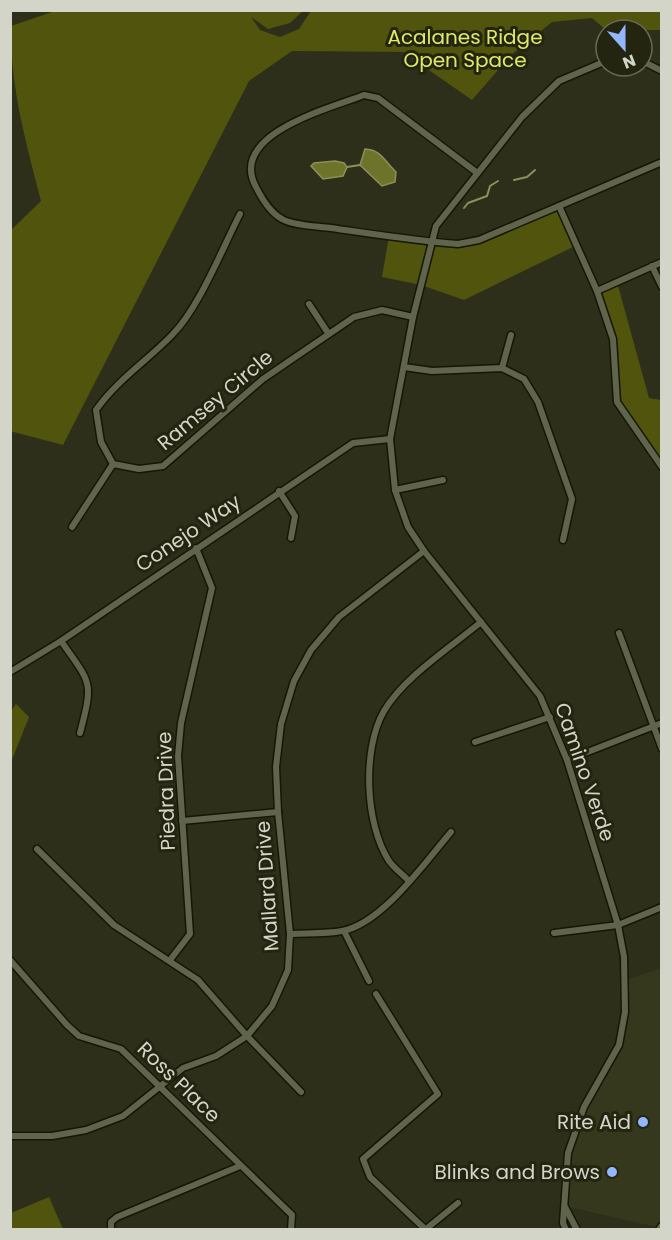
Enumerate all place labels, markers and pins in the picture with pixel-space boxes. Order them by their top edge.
place label: Rite Aid [557,1108,631,1136]
marker: Rite Aid [636,1115,650,1129]
place label: Blinks and Brows [434,1158,600,1186]
marker: Blinks and Brows [605,1165,619,1179]

